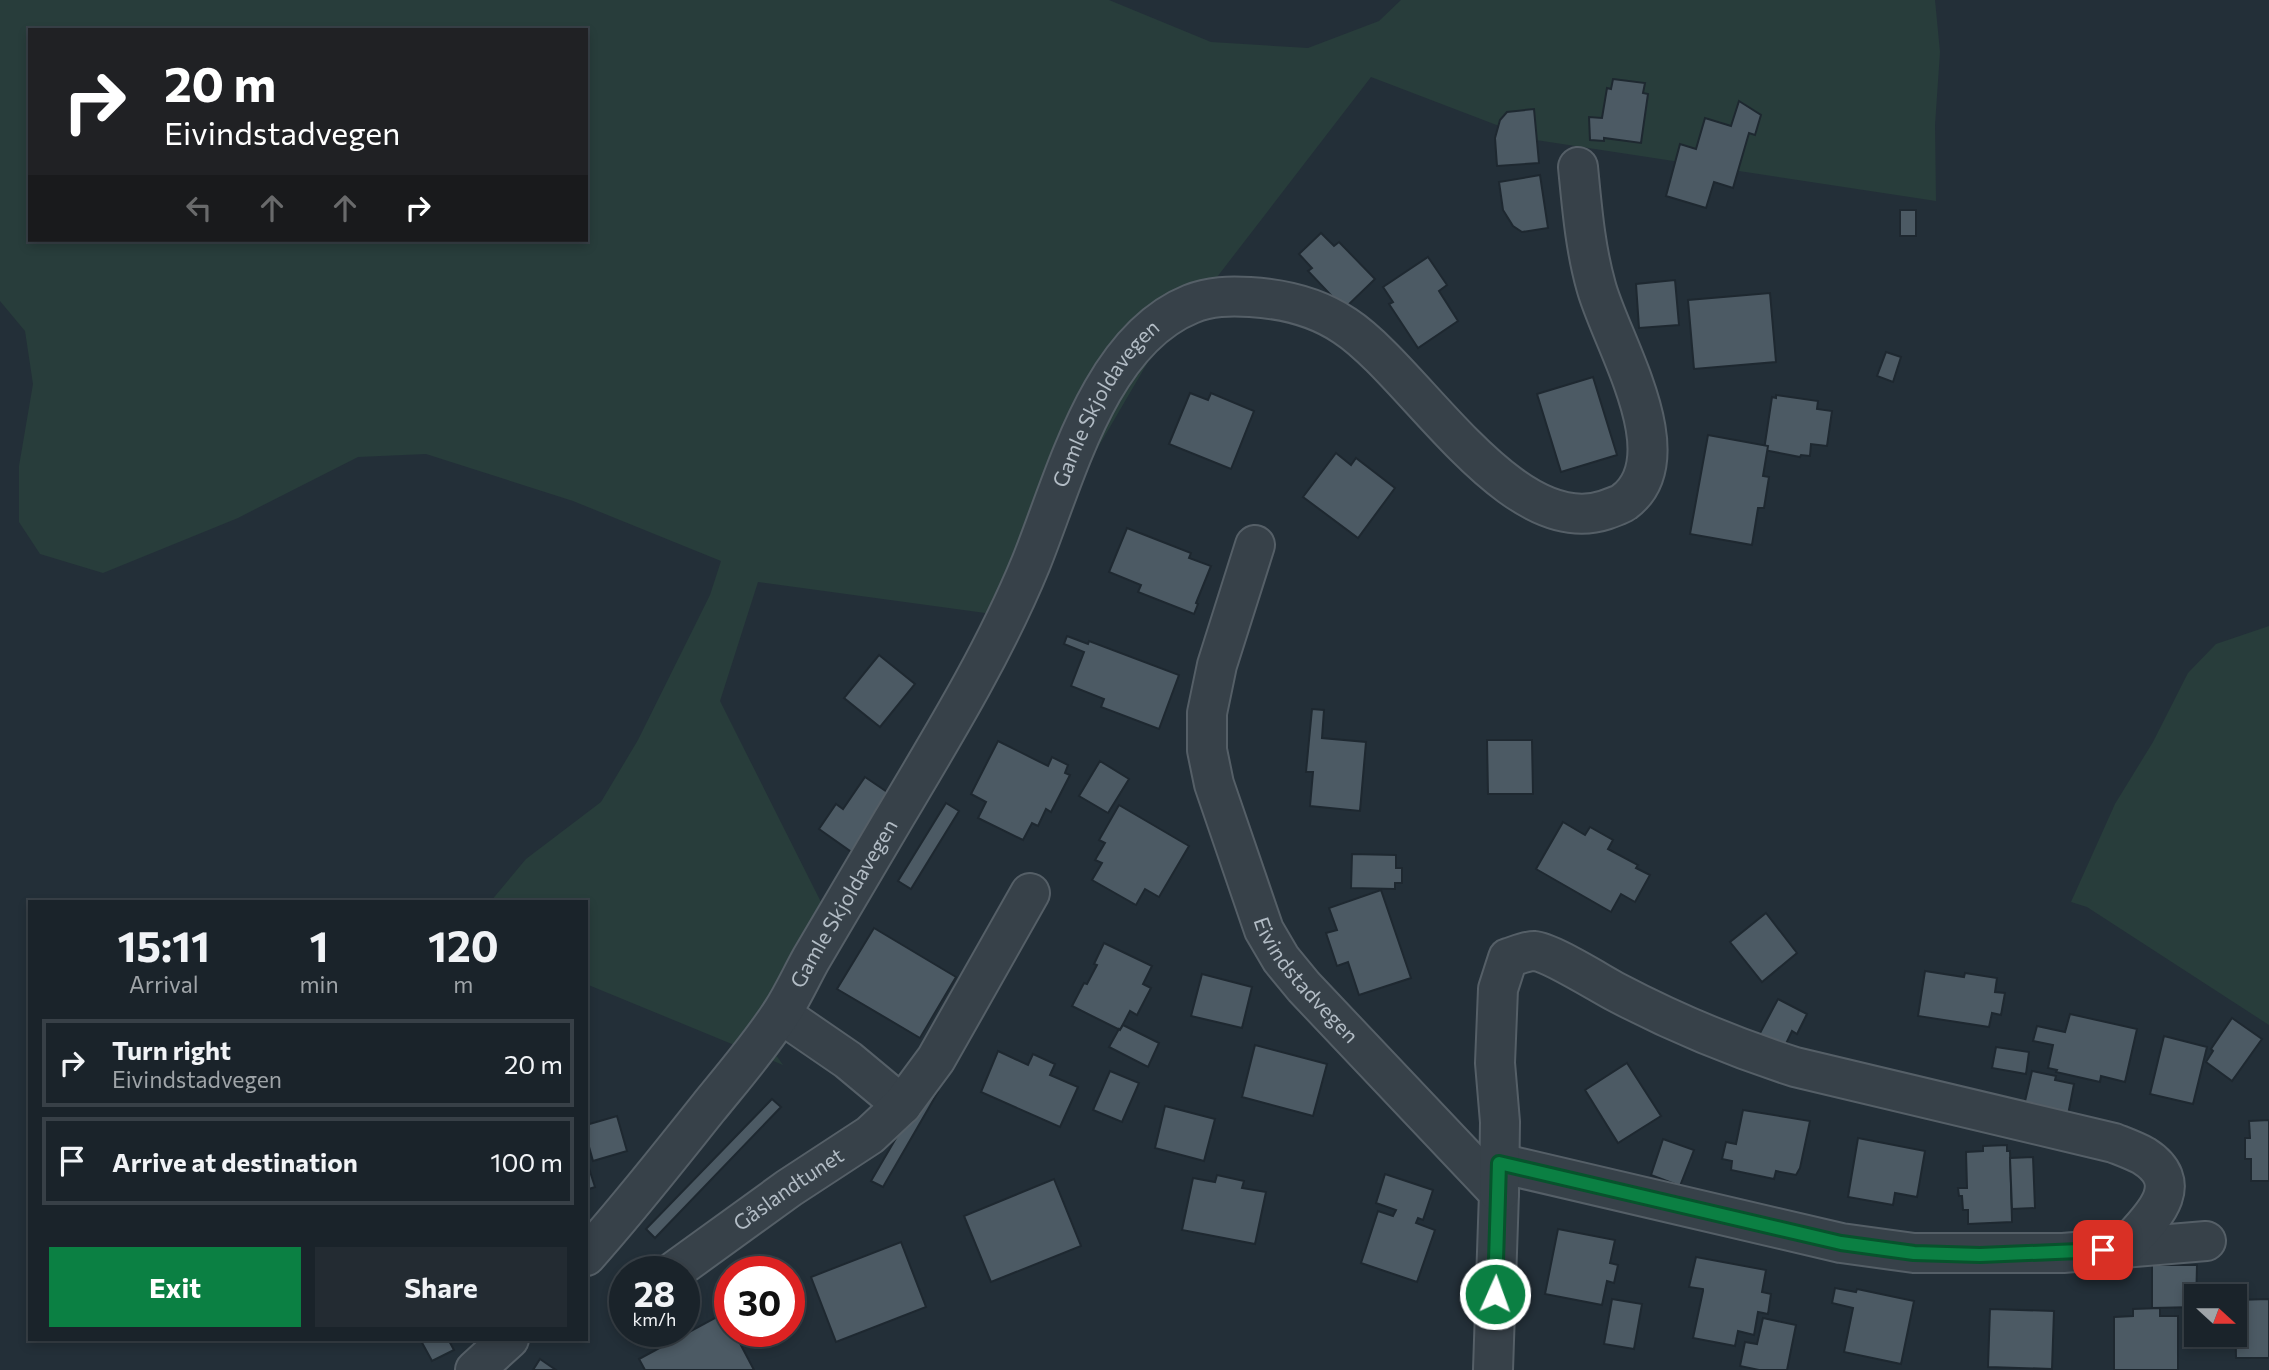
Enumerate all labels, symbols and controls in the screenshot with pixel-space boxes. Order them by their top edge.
text: 20 m [164,52,276,112]
icon: right [49,56,140,147]
text: Eivindstadvegen [164,112,400,152]
icon: left [180,189,218,227]
icon: ahead [253,189,291,227]
icon: ahead [326,189,364,227]
icon: right [399,189,437,227]
street label: Gamle Skjoldavegen [1046,314,1163,491]
street label: Gamle Skjoldavegen [784,814,902,992]
street label: Eivindstadvegen [1250,914,1364,1047]
text: 15:11 [117,919,210,971]
text: 1 [310,919,329,971]
text: 120 [428,919,499,971]
text: Arrival [129,970,199,998]
text: min [299,970,339,998]
text: m [453,970,473,998]
text: Turn right [112,1034,231,1065]
icon: right [53,1044,91,1082]
text: 20 m [504,1048,563,1079]
text: Eivindstadvegen [112,1065,282,1093]
icon: arrive [53,1142,91,1180]
street label: Gåslandtunet [728,1142,848,1235]
text: Arrive at destination [112,1146,358,1177]
text: 100 m [490,1146,563,1177]
pin [2073,1220,2133,1280]
icon: arrive [2084,1231,2122,1269]
button: Exit [49,1247,301,1327]
button: Share [315,1247,567,1327]
speed limit sign: 30 [714,1256,805,1347]
position arrow [1458,1257,1532,1331]
text: 28 [634,1271,675,1314]
north arrow [2184,1284,2247,1348]
map controls [2184,1284,2247,1347]
text: km/h [633,1308,676,1330]

